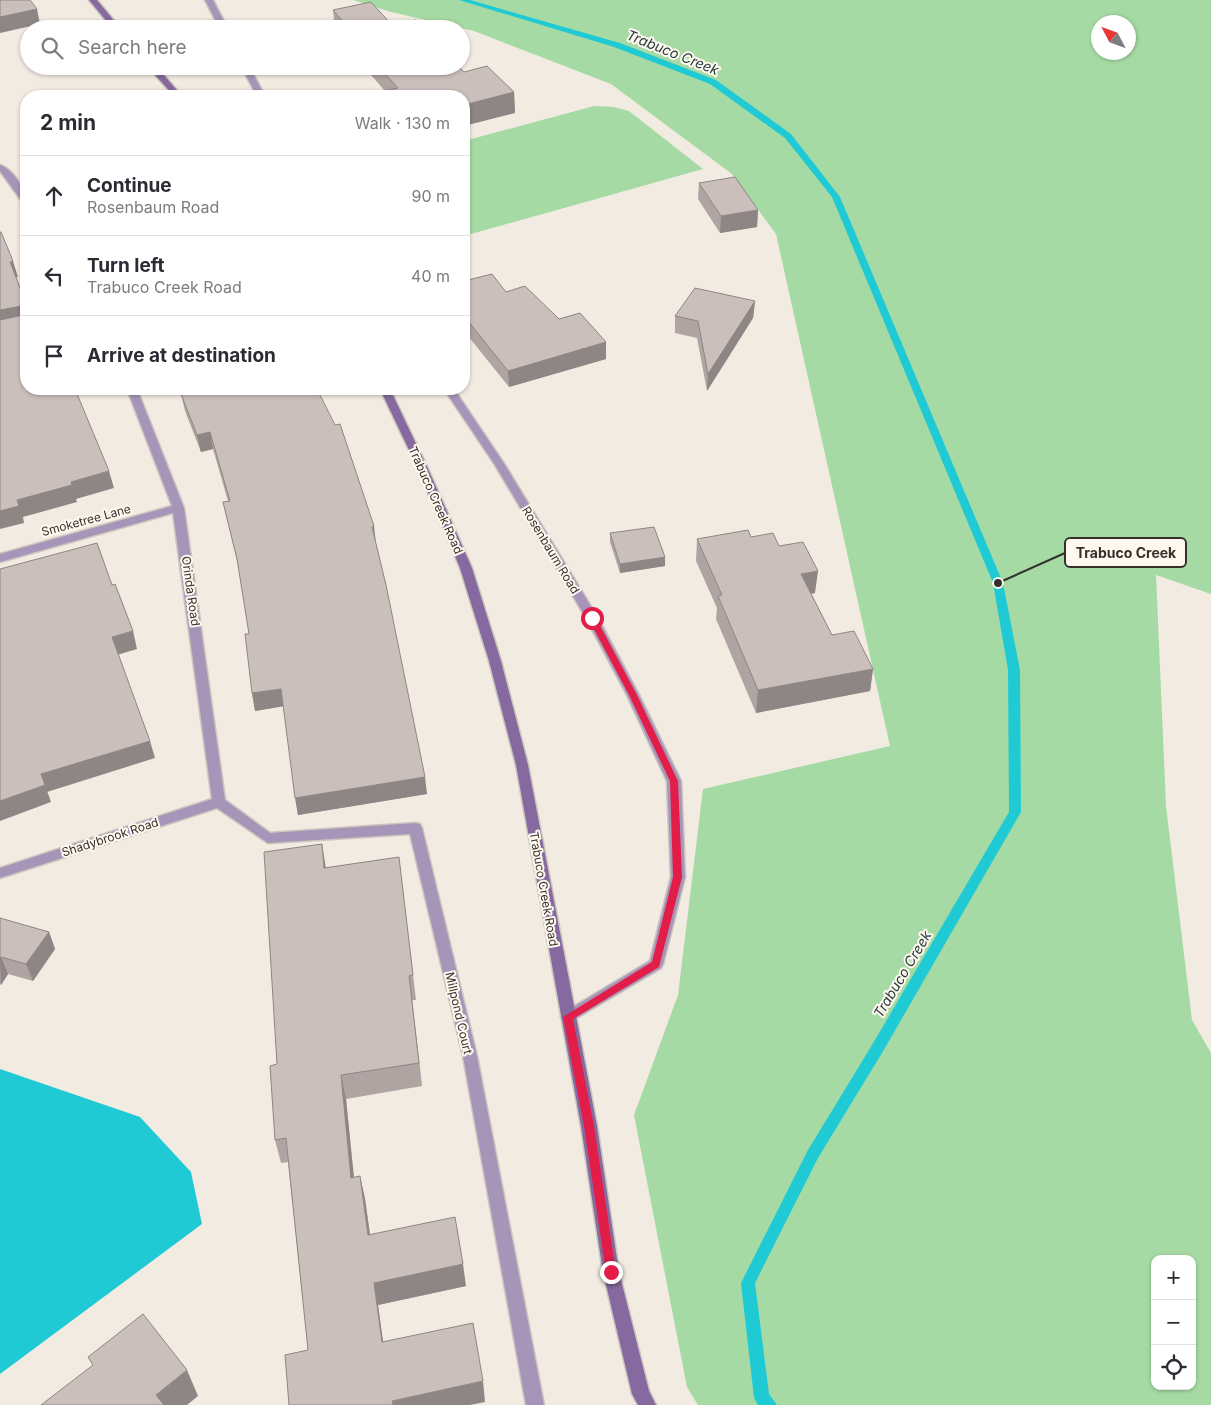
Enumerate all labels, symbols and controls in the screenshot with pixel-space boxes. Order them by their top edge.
north arrow [1091,15,1136,60]
search box [20,20,470,75]
water label: Trabuco Creek [624,26,722,78]
icon: search [38,34,66,62]
text: Search here [78,36,187,59]
text: 2 min [40,110,96,135]
text: Walk · 130 m [355,113,450,133]
text: Continue [87,174,172,197]
icon: ahead [40,182,68,210]
text: 90 m [411,186,450,206]
text: Rosenbaum Road [87,197,219,217]
text: Turn left [87,254,165,277]
icon: left [40,262,68,290]
text: 40 m [411,266,450,286]
text: Trabuco Creek Road [87,277,242,297]
icon: arrive [40,342,68,370]
text: Arrive at destination [87,344,276,367]
street label: Trabuco Creek Road [406,444,466,556]
street label: Smoketree Lane [40,501,132,539]
street label: Rosenbaum Road [519,504,583,596]
callout: Trabuco Creek [1065,538,1186,567]
text: Trabuco Creek [1076,544,1177,561]
street label: Orinda Road [179,555,203,627]
route start [581,607,604,630]
street label: Shadybrook Road [60,814,160,860]
street label: Trabuco Creek Road [527,830,561,948]
water label: Trabuco Creek [869,927,935,1020]
street label: Millpond Court [442,971,476,1055]
map controls [1151,1255,1196,1390]
button: + [1151,1255,1196,1300]
route end [600,1261,623,1284]
button: − [1151,1300,1196,1345]
button: locate [1151,1345,1196,1390]

